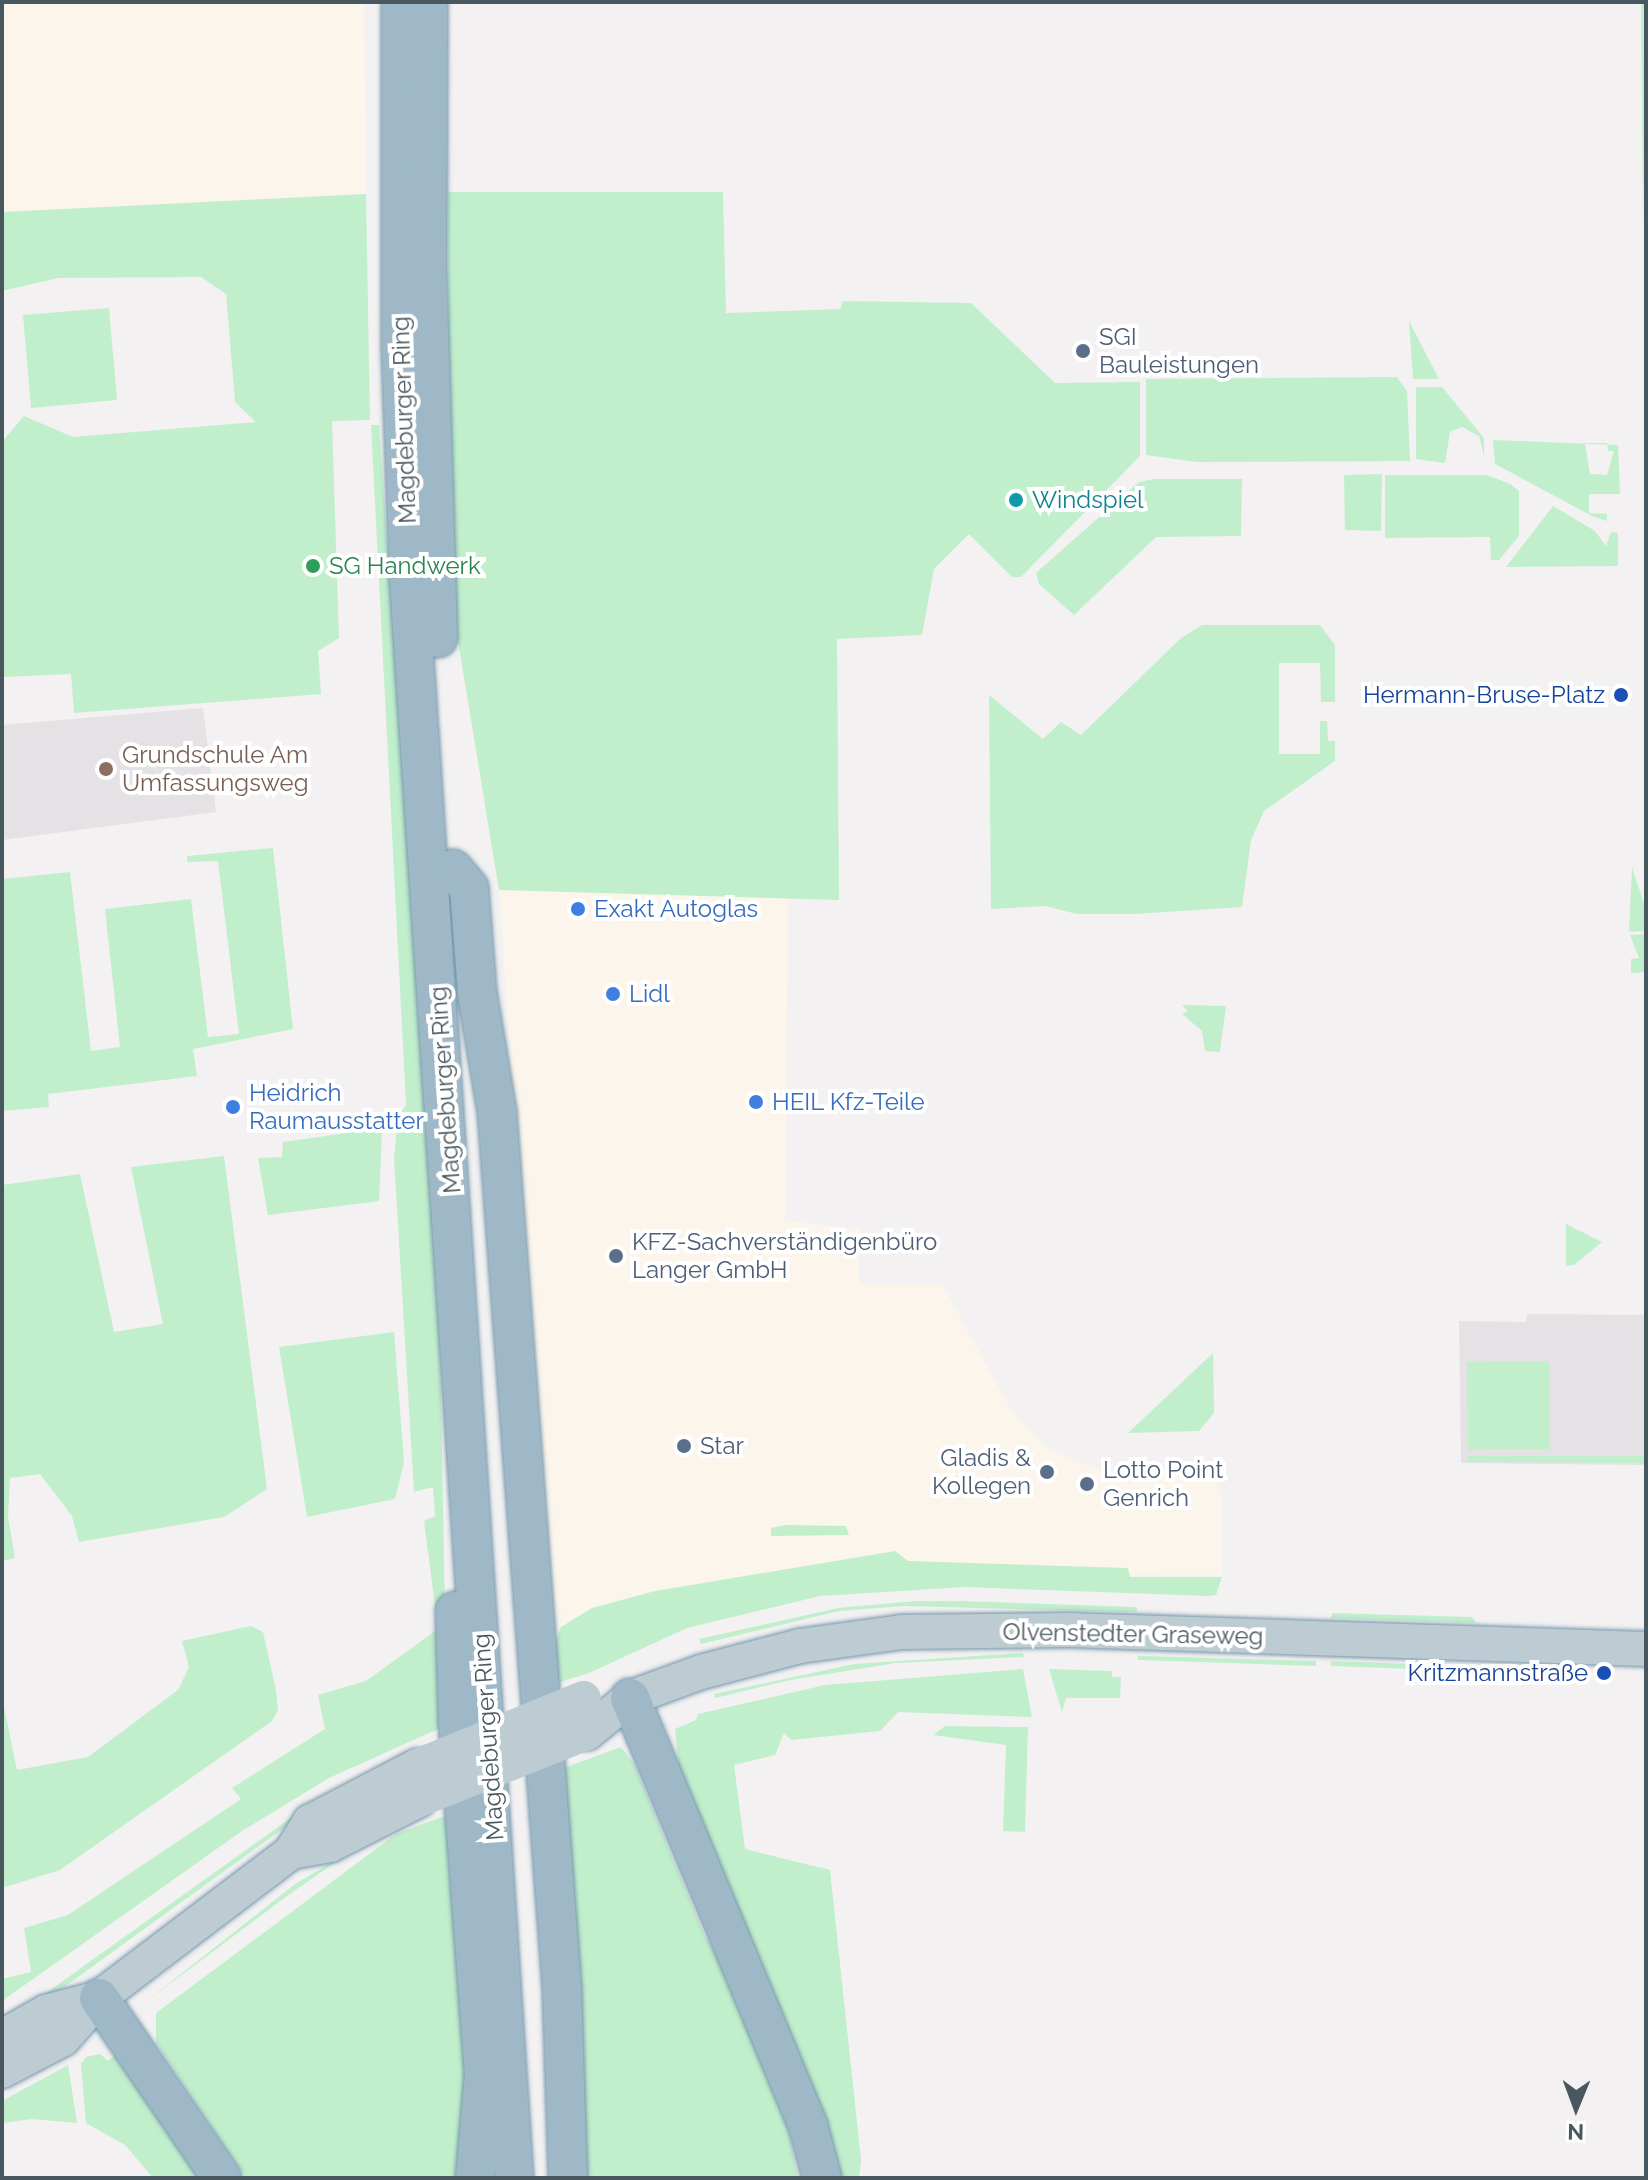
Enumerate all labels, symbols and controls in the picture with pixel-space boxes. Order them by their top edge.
street label: Magdeburger Ring [386,316,422,524]
place label: SGI Bauleistungen [1099,323,1259,379]
marker: SGI Bauleistungen [1074,342,1092,360]
place label: Windspiel [1032,486,1144,514]
marker: Windspiel [1007,491,1025,509]
place label: SG Handwerk [329,552,481,580]
marker: SG Handwerk [304,557,322,575]
place label: Hermann-Bruse-Platz [1363,681,1605,709]
marker: Hermann-Bruse-Platz [1612,686,1630,704]
place label: Grundschule Am Umfassungsweg [122,741,309,797]
marker: Grundschule Am Umfassungsweg [97,760,115,778]
place label: Exakt Autoglas [594,895,759,923]
marker: Exakt Autoglas [569,900,587,918]
place label: Lidl [629,980,670,1008]
street label: Magdeburger Ring [423,985,467,1195]
marker: Lidl [604,985,622,1003]
place label: Heidrich Raumausstatter [249,1079,424,1135]
place label: HEIL Kfz-Teile [772,1088,925,1116]
marker: HEIL Kfz-Teile [747,1093,765,1111]
marker: Heidrich Raumausstatter [224,1098,242,1116]
place label: KFZ-Sachverständigenbüro Langer GmbH [632,1228,937,1284]
marker: KFZ-Sachverständigenbüro Langer GmbH [607,1247,625,1265]
place label: Star [700,1432,744,1460]
marker: Star [675,1437,693,1455]
place label: Gladis & Kollegen [932,1444,1031,1500]
place label: Lotto Point Genrich [1103,1456,1223,1512]
marker: Gladis & Kollegen [1038,1463,1056,1481]
marker: Lotto Point Genrich [1078,1475,1096,1493]
street label: Olvenstedter Graseweg [1002,1617,1264,1651]
street label: Magdeburger Ring [466,1632,510,1842]
place label: Kritzmannstraße [1408,1659,1588,1687]
marker: Kritzmannstraße [1595,1664,1613,1682]
north arrow [1536,2068,1616,2148]
text: N [1567,2119,1584,2145]

